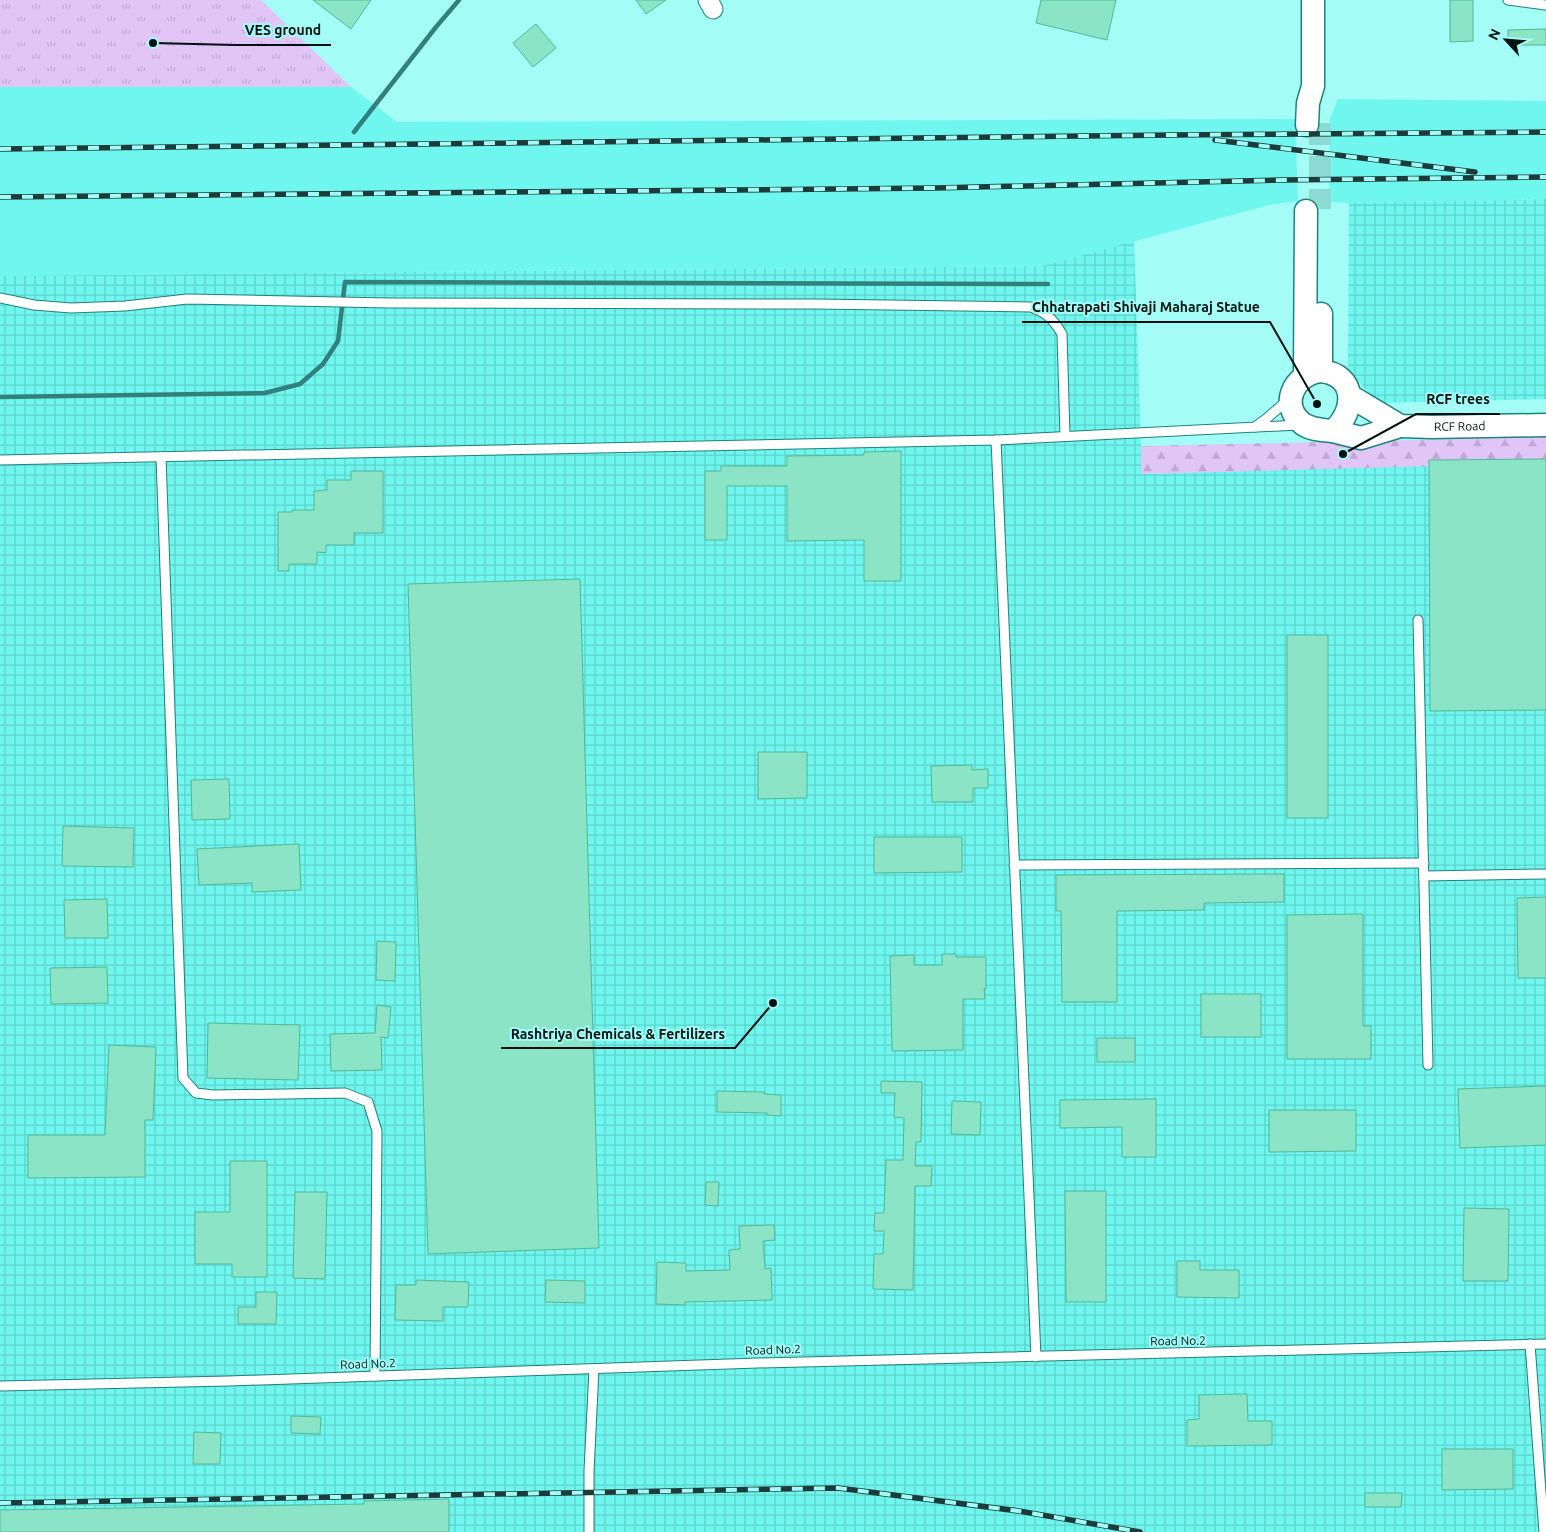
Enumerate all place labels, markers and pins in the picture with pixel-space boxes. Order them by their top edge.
callout: VES ground [235,16,331,45]
callout: Chhatrapati Shivaji Maharaj Statue [1022,293,1270,322]
callout: RCF trees [1416,385,1500,414]
callout: Rashtriya Chemicals & Fertilizers [501,1019,735,1048]

